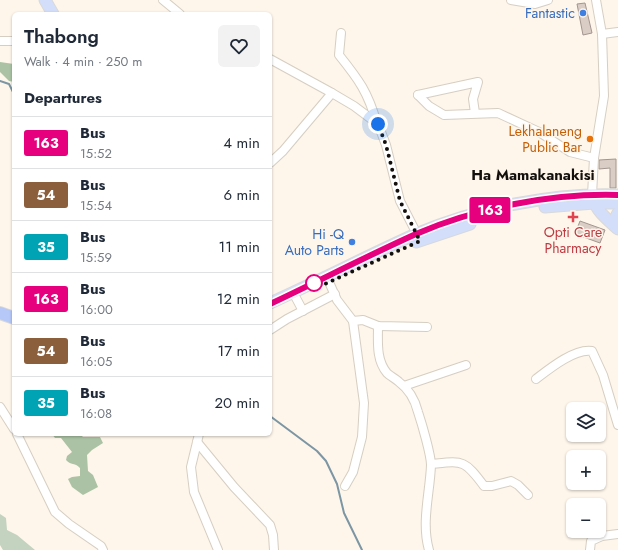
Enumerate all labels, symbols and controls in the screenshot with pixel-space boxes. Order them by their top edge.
place label: Fantastic [525,3,575,23]
marker: Fantastic [578,8,588,18]
text: Thabong [24,23,99,50]
button: heart [218,25,260,67]
text: Walk · 4 min · 250 m [24,52,142,71]
text: Departures [24,87,102,109]
your location [368,114,388,134]
place label: Lekhalaneng Public Bar [508,121,582,157]
text: Bus [80,122,105,144]
text: 4 min [223,132,260,154]
text: 163 [33,133,59,153]
marker: Lekhalaneng Public Bar [585,134,595,144]
text: 15:52 [80,144,112,163]
district label: Ha Mamakanakisi [471,164,595,186]
text: Bus [80,174,105,196]
text: 6 min [223,184,260,206]
text: 54 [37,185,55,205]
text: 15:54 [80,196,112,215]
line badge: 163 [467,197,513,223]
text: 163 [477,200,503,220]
marker: Opti Care Pharmacy [568,212,578,222]
place label: Opti Care Pharmacy [544,222,602,258]
place label: Hi -Q Auto Parts [285,224,345,260]
text: Bus [80,226,105,248]
text: 11 min [219,236,260,258]
text: 35 [37,237,55,257]
marker: Hi -Q Auto Parts [347,237,357,247]
text: 15:59 [80,248,112,267]
unlabelled marker [305,274,323,292]
text: Bus [80,278,105,300]
text: 12 min [217,288,260,310]
text: 163 [33,289,59,309]
text: 16:00 [80,300,113,319]
text: Bus [80,330,105,352]
text: 17 min [217,340,260,362]
text: 54 [37,341,55,361]
text: 16:05 [80,352,112,371]
text: Bus [80,382,105,404]
text: 20 min [214,392,260,414]
text: 35 [37,393,55,413]
map controls [566,402,606,538]
button: layers [566,402,606,442]
text: 16:08 [80,404,112,423]
button: + [566,450,606,490]
button: − [566,498,606,538]

